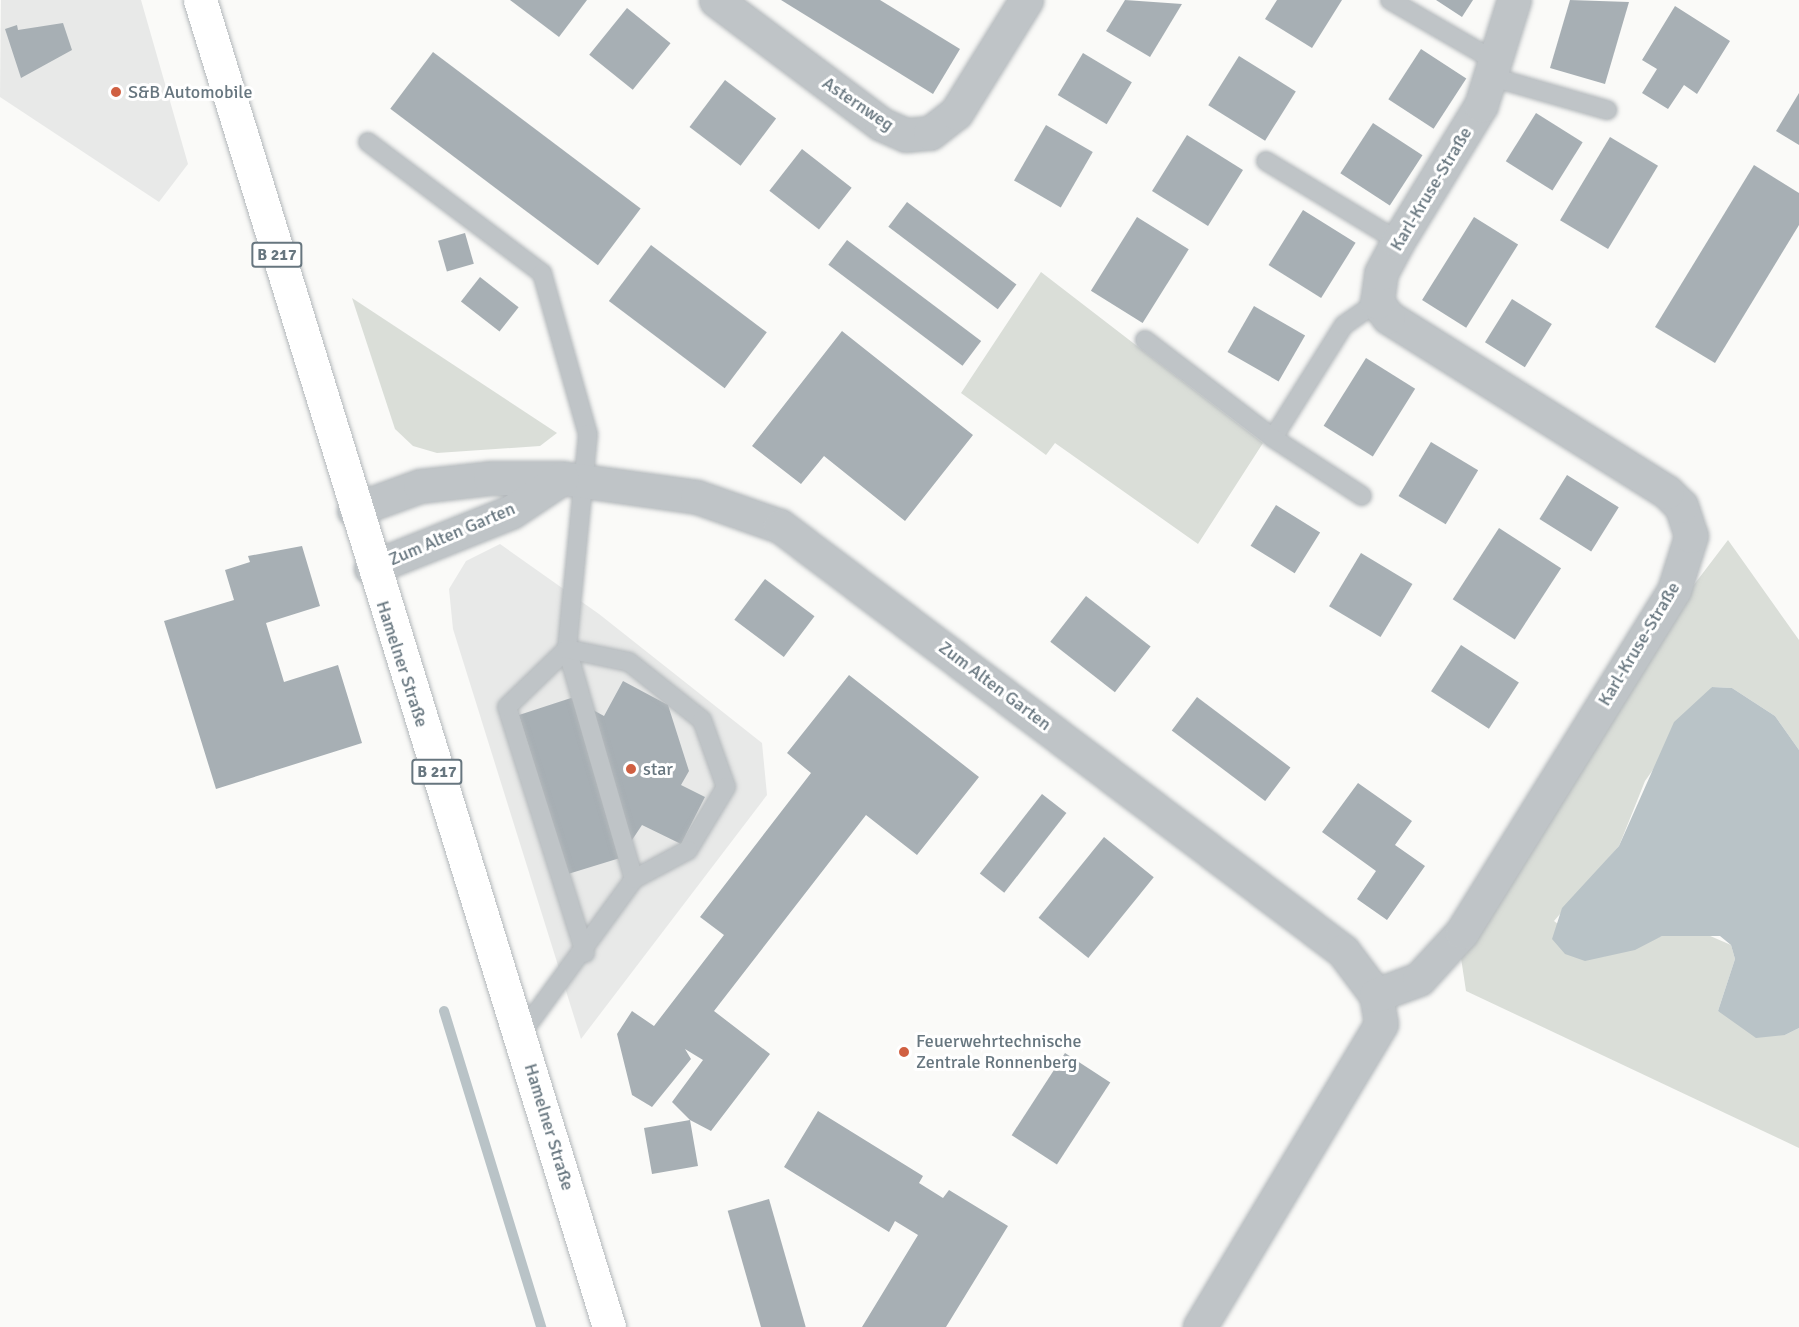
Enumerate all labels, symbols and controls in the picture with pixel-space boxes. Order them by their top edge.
street label: Asternweg [818,72,898,136]
place label: S&B Automobile [128,81,252,103]
marker: S&B Automobile [109,85,123,99]
street label: Karl-Kruse-Straße [1386,123,1476,255]
road number: B 217 [250,242,304,268]
street label: Zum Alten Garten [386,498,518,570]
street label: Karl-Kruse-Straße [1594,578,1684,710]
street label: Hamelner Straße [371,598,433,730]
street label: Zum Alten Garten [935,637,1055,735]
place label: star [643,758,673,780]
road number: B 217 [410,759,464,785]
marker: star [624,762,638,776]
place label: Feuerwehrtechnische Zentrale Ronnenberg [916,1031,1082,1074]
marker: Feuerwehrtechnische Zentrale Ronnenberg [897,1045,911,1059]
street label: Hamelner Straße [519,1061,579,1193]

